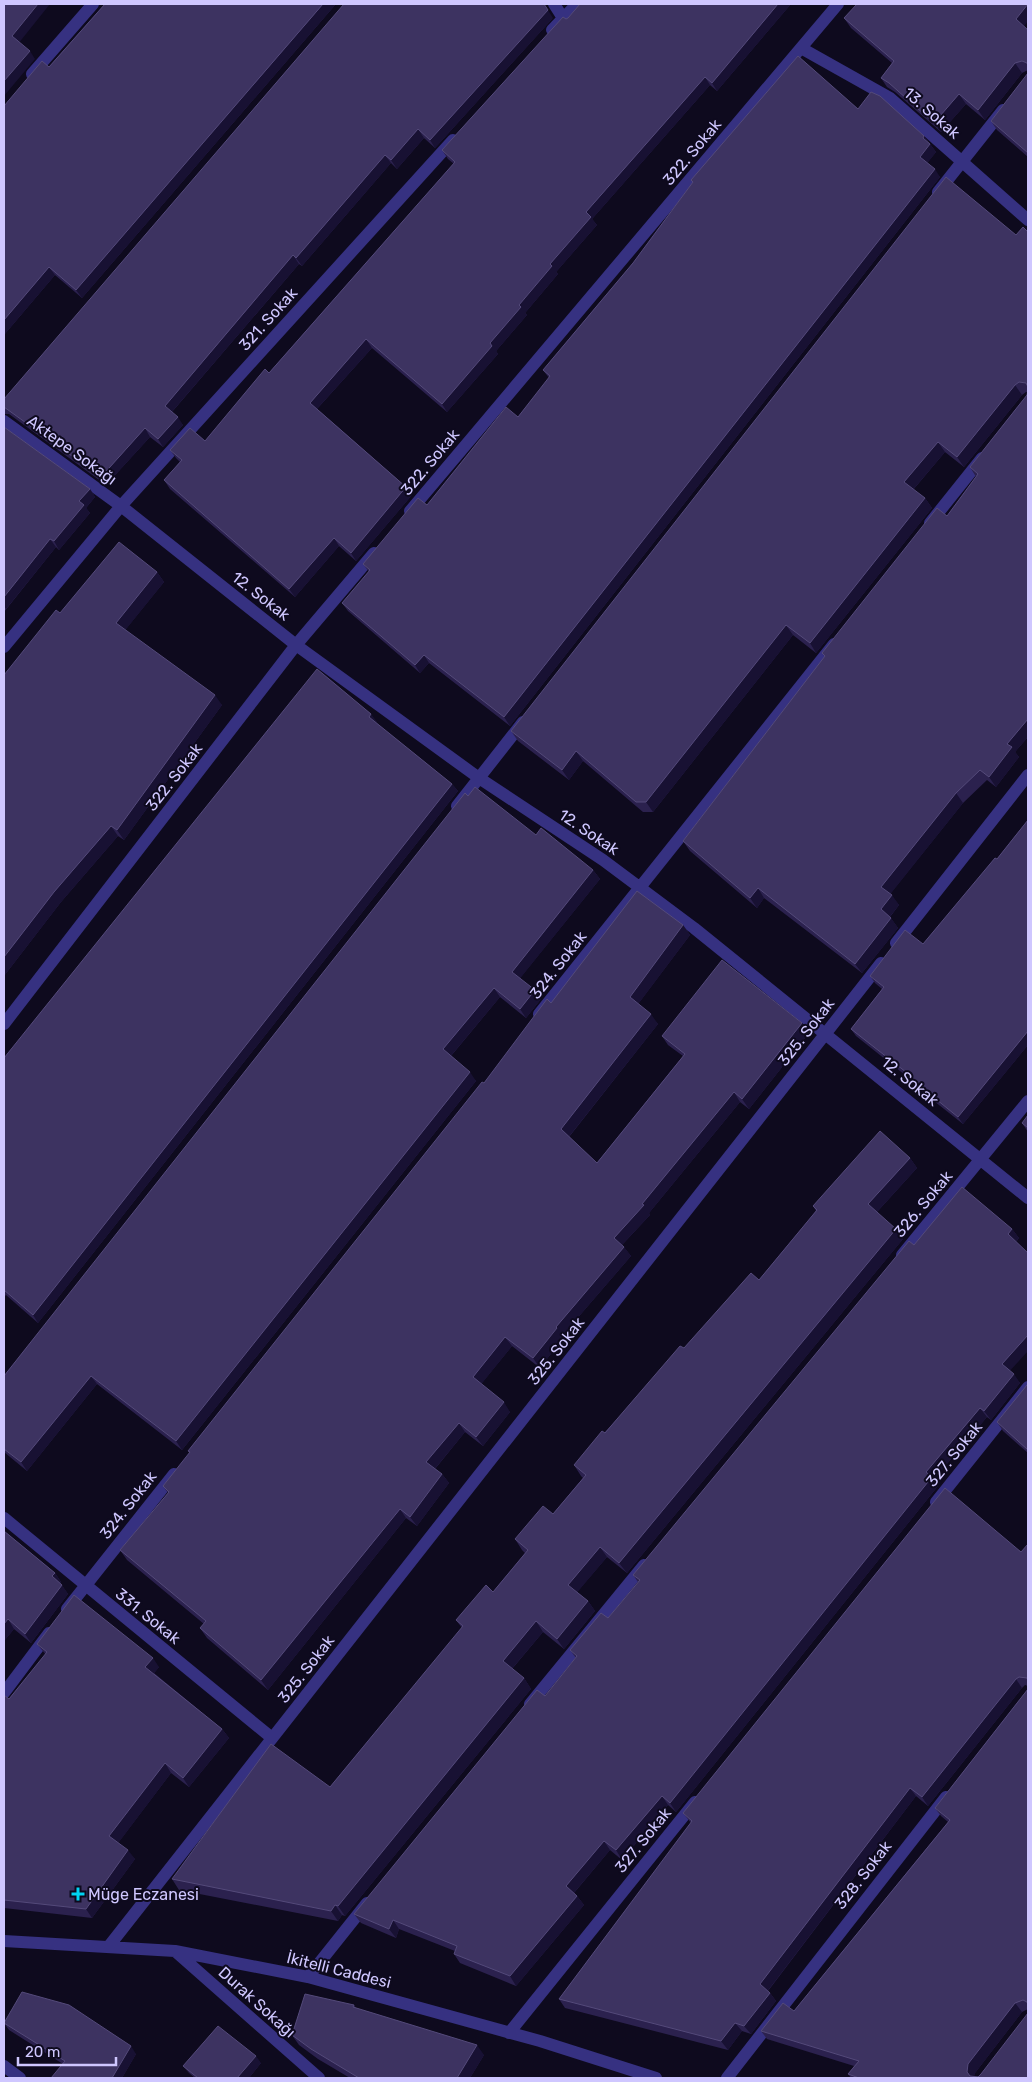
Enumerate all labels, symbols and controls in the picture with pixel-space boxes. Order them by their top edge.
street label: 13. Sokak [900,83,965,143]
street label: 322. Sokak [659,114,726,189]
street label: 321. Sokak [235,283,302,354]
street label: Aktepe Sokağı [24,411,120,489]
street label: 322. Sokak [397,424,464,499]
street label: 12. Sokak [228,567,294,625]
street label: 322. Sokak [142,739,207,815]
street label: 12. Sokak [555,805,623,859]
street label: 324. Sokak [526,927,591,1003]
street label: 325. Sokak [774,994,839,1070]
street label: 12. Sokak [877,1052,943,1110]
street label: 326. Sokak [890,1166,957,1241]
street label: 325. Sokak [524,1313,589,1389]
street label: 327. Sokak [922,1417,987,1490]
street label: 324. Sokak [96,1467,161,1543]
street label: 331. Sokak [112,1584,185,1648]
street label: 325. Sokak [274,1631,339,1707]
street label: 327. Sokak [611,1803,676,1876]
street label: 328. Sokak [830,1837,896,1913]
place label: Müge Eczanesi [88,1885,199,1904]
marker: Müge Eczanesi [72,1888,84,1900]
street label: İkitelli Caddesi [285,1948,393,1992]
street label: Durak Sokağı [215,1963,299,2041]
scale bar [18,2034,115,2066]
text: 20 m [25,2043,60,2061]

